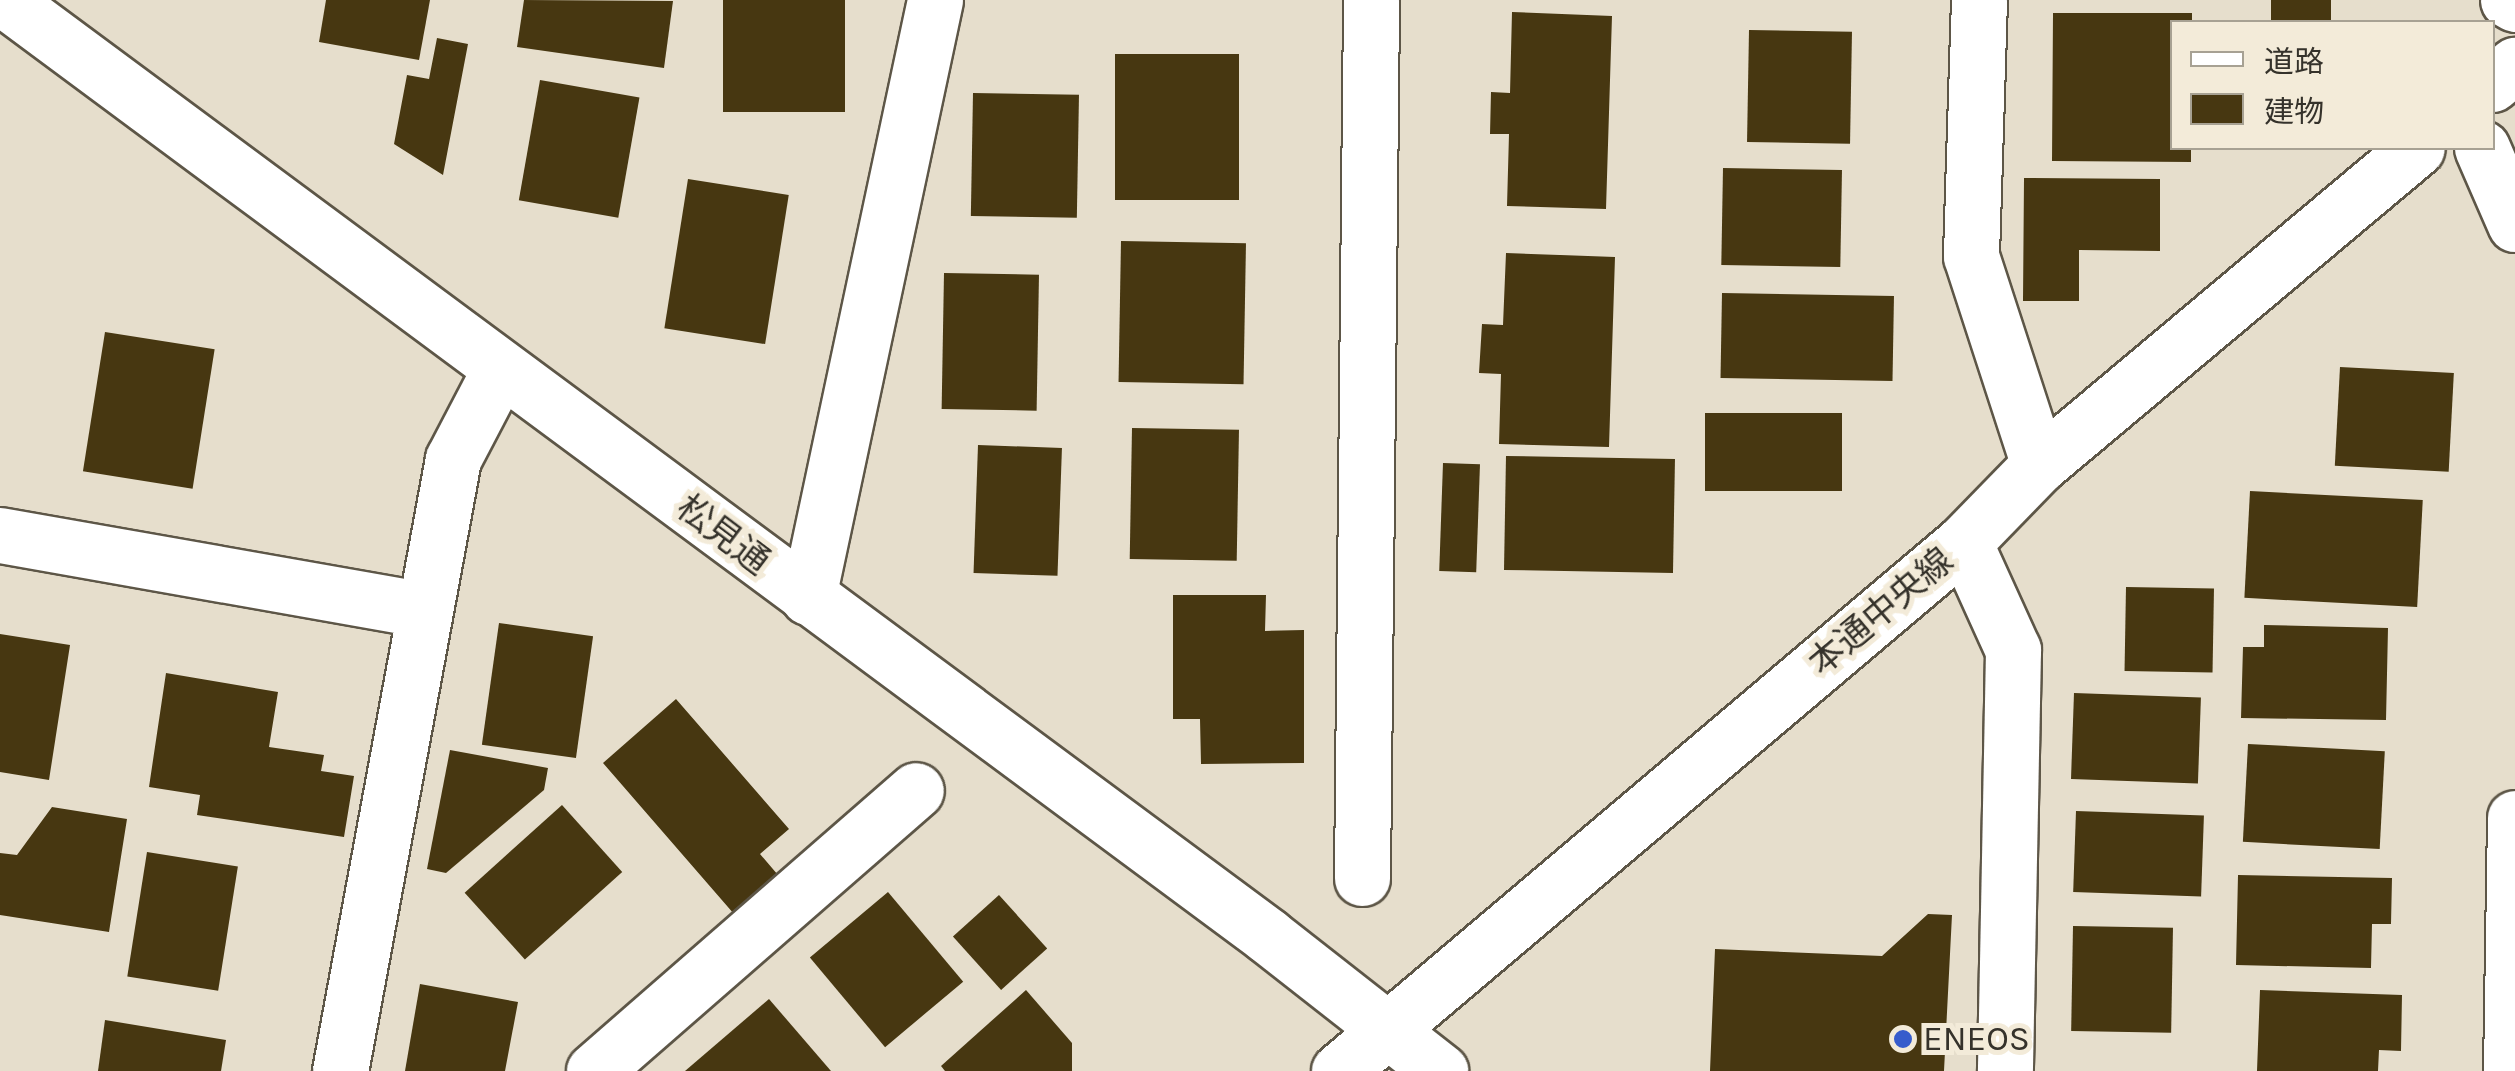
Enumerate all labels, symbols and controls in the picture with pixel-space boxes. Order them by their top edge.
legend [2170,20,2495,150]
text: 道路 [2264,44,2324,80]
text: 建物 [2264,94,2324,130]
street label: 松見通 [668,487,778,583]
street label: 本通中央線 [1800,540,1962,684]
place label: ENEOS [1923,1018,2030,1060]
marker: ENEOS [1892,1028,1914,1050]

